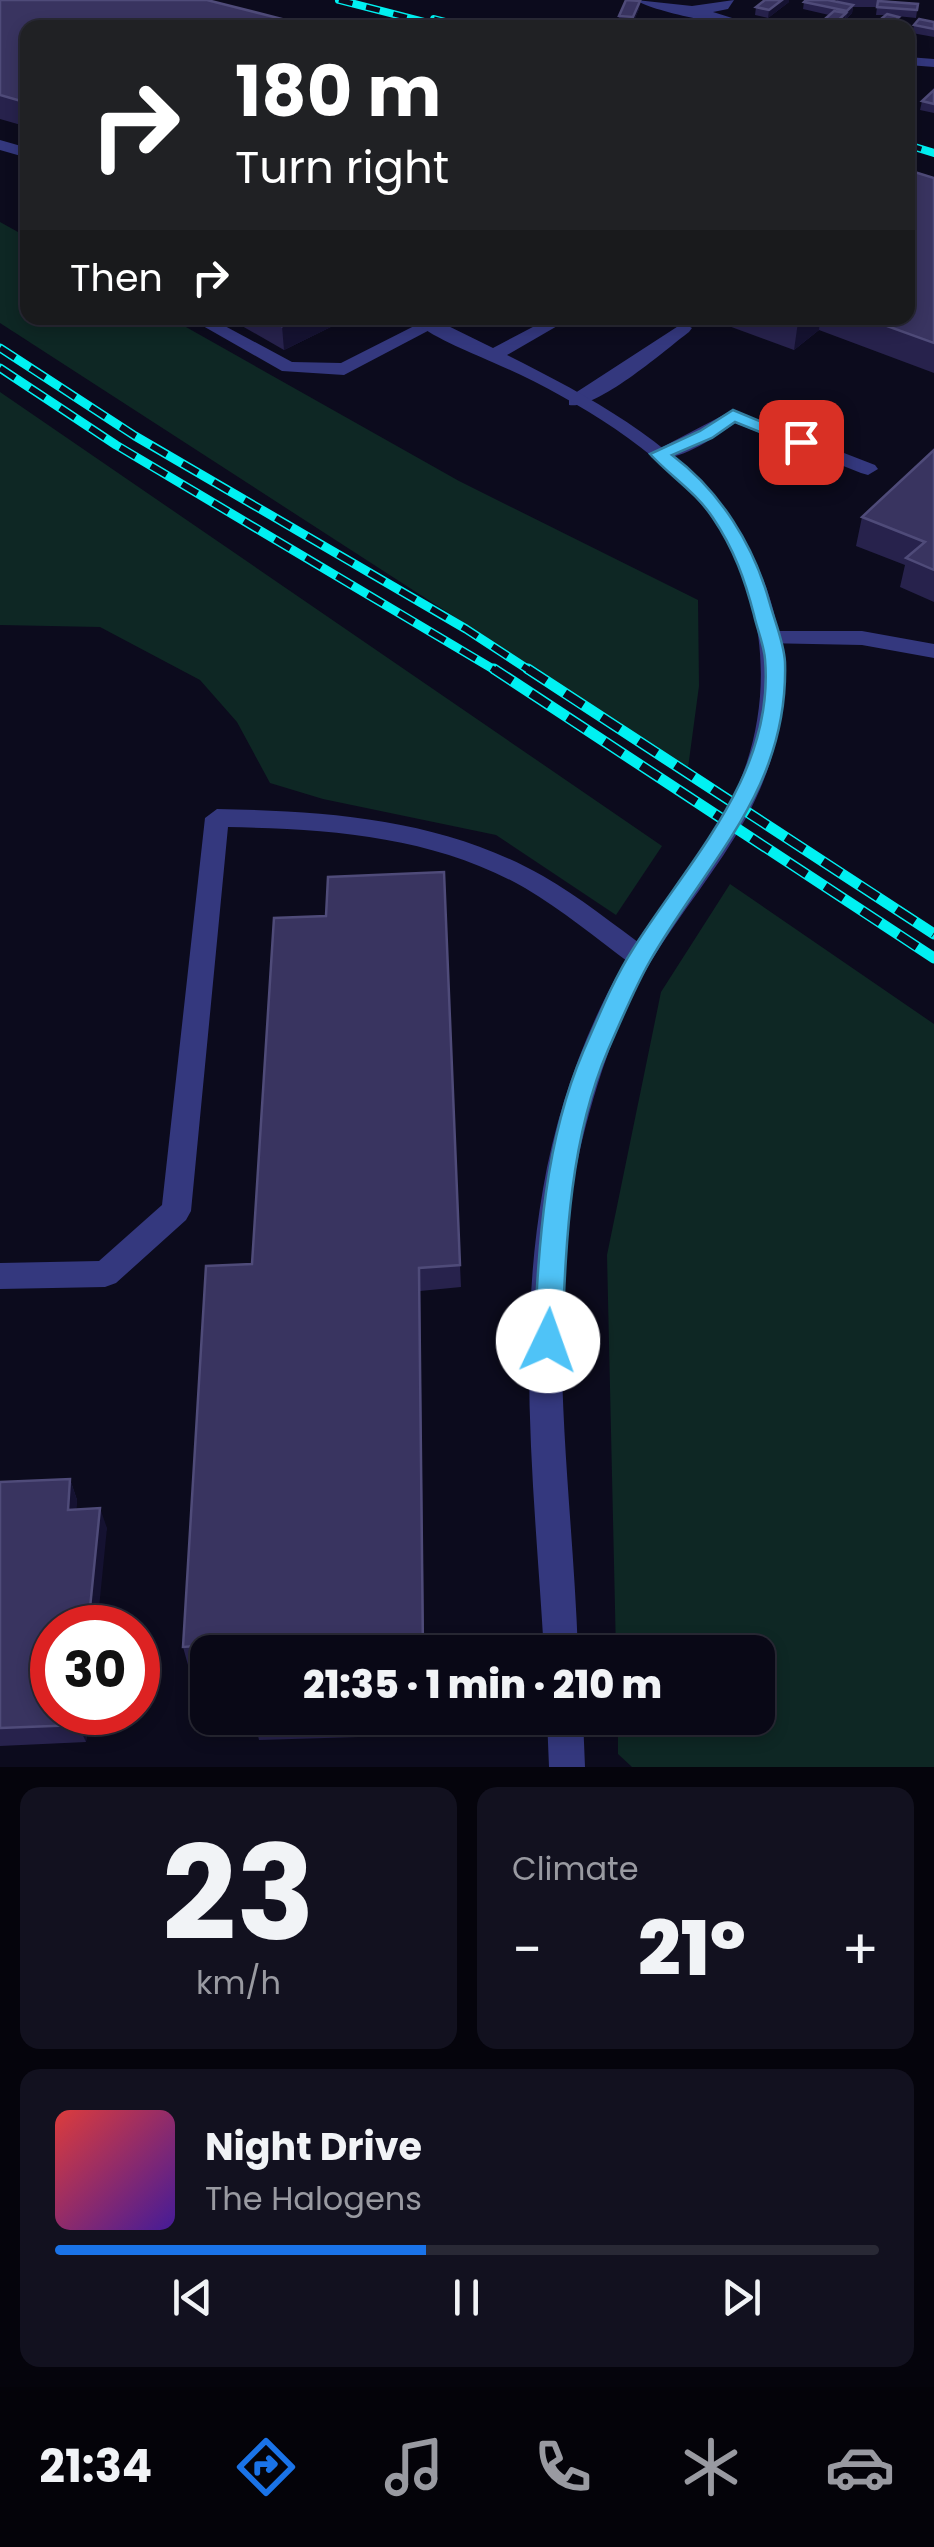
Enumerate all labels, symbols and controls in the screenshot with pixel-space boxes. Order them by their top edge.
text: 180 m [235,42,441,141]
icon: right [70,60,200,190]
text: Turn right [235,136,449,199]
icon: right [183,250,238,305]
text: Then [70,251,163,304]
pin [759,400,844,485]
icon: arrive [774,415,829,470]
position arrow [496,1289,600,1393]
speed limit sign: 30 [30,1605,160,1735]
text: 21:35 · 1 min · 210 m [303,1658,662,1711]
text: 23 [162,1802,315,1985]
text: Climate [512,1846,639,1891]
text: 21° [638,1896,746,2001]
text: − [512,1911,542,1988]
text: + [841,1911,879,1988]
text: km/h [196,1960,281,2005]
text: Night Drive [205,2120,422,2173]
text: The Halogens [205,2176,422,2221]
icon: previous [165,2270,220,2325]
icon: pause [439,2270,494,2325]
icon: next [714,2270,769,2325]
icon: directions [231,2432,301,2502]
icon: music [379,2432,449,2502]
icon: phone [528,2432,598,2502]
icon: climate [676,2432,746,2502]
icon: car [825,2432,895,2502]
text: 21:34 [39,2435,152,2498]

